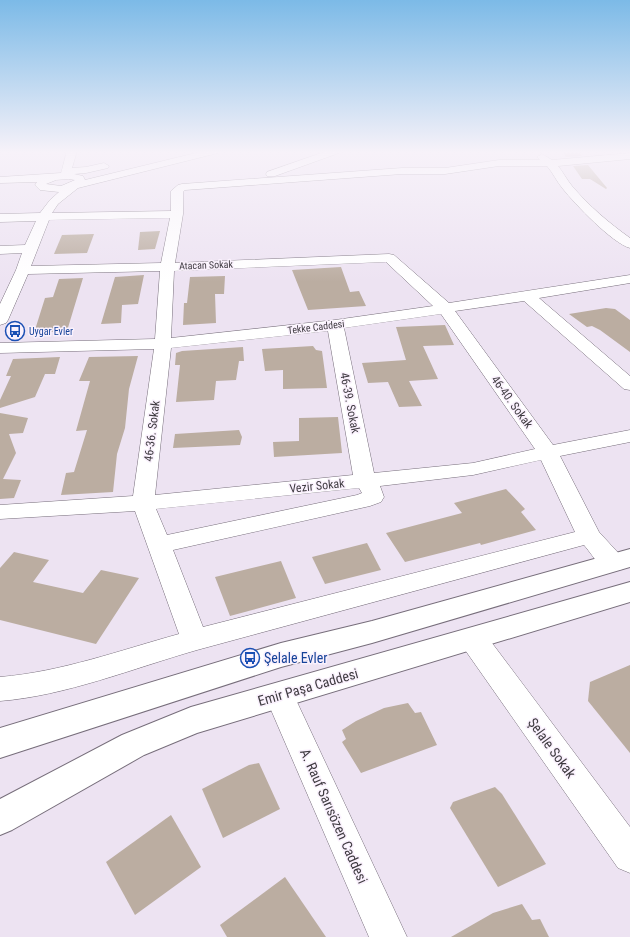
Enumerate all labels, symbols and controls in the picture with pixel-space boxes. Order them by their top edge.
street label: Atacan Sokak [179,259,234,271]
street label: Tekke Caddesi [287,318,345,336]
bus stop icon: Uygar Evler [4,320,26,342]
place label: Uygar Evler [29,326,73,337]
street label: 46-39. Sokak [337,372,363,435]
street label: 46-40. Sokak [488,373,536,431]
street label: 46-36. Sokak [141,399,163,462]
street label: Vezir Sokak [289,476,346,496]
bus stop icon: Şelale Evler [239,647,261,669]
place label: Şelale Evler [264,650,328,666]
street label: Emir Paşa Caddesi [256,665,360,709]
street label: Şelale Sokak [525,715,580,782]
street label: A. Rauf Sarısözen Caddesi [297,746,371,886]

